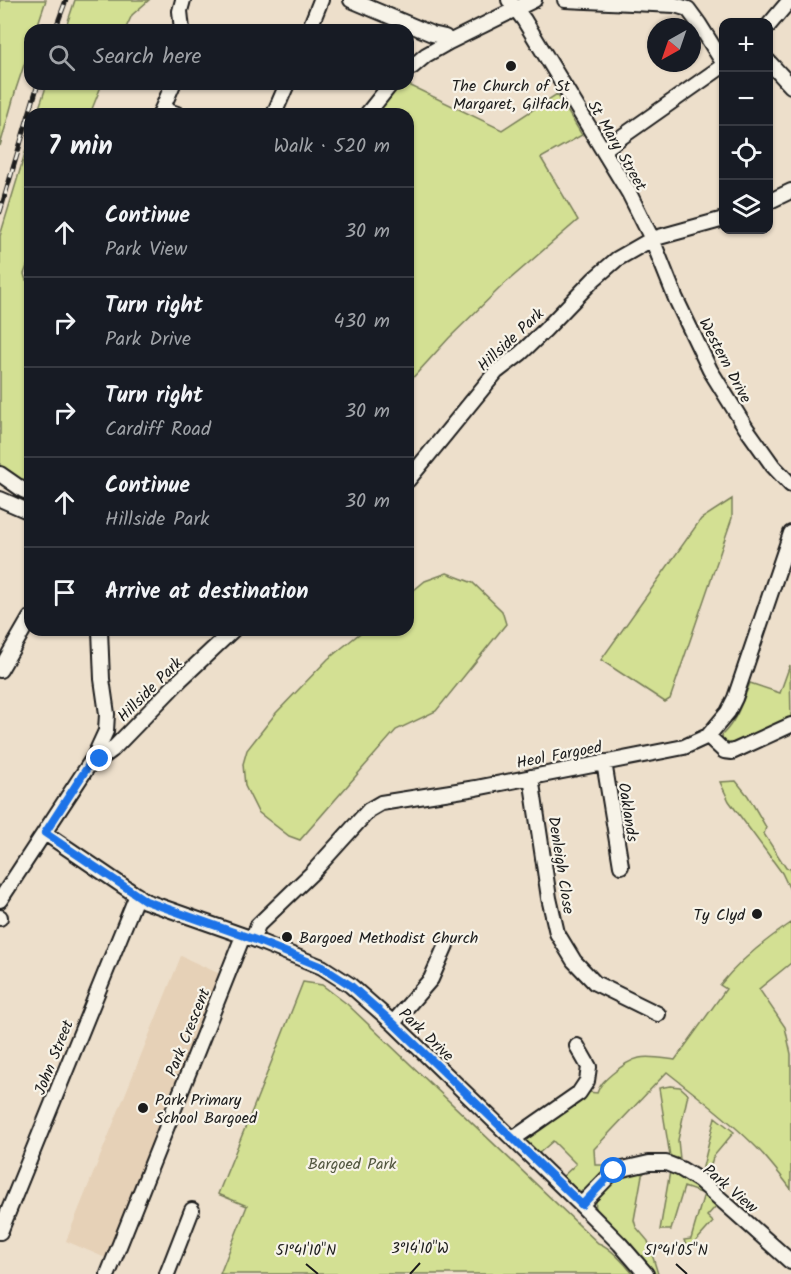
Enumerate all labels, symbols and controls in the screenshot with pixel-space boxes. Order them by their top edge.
north arrow [647,18,701,72]
map controls [719,18,773,234]
button: + [719,18,773,72]
search box [24,24,414,90]
text: Search here [93,40,201,75]
icon: search [45,41,78,74]
marker: The Church of St Margaret, Gilfach [504,59,518,73]
button: − [719,72,773,126]
place label: The Church of St Margaret, Gilfach [452,74,571,117]
street label: St Mary Street [581,96,653,196]
text: 7 min [48,126,113,168]
button: locate [719,126,773,180]
text: Walk · 520 m [274,131,390,163]
button: layers [719,180,773,234]
text: Continue [105,199,190,234]
icon: ahead [48,216,81,249]
text: 30 m [345,216,390,248]
text: Park View [105,234,187,266]
text: Turn right [105,289,203,324]
street label: Hillside Park [472,302,550,378]
icon: right [48,306,81,339]
text: 430 m [334,306,390,338]
street label: Western Drive [692,314,758,408]
text: Park Drive [105,324,191,356]
text: Turn right [105,379,203,414]
icon: right [48,396,81,429]
text: 30 m [345,396,390,428]
text: Cardiff Road [105,414,211,446]
text: Continue [105,469,190,504]
icon: ahead [48,486,81,519]
text: 30 m [345,486,390,518]
text: Hillside Park [105,504,209,536]
text: Arrive at destination [105,575,308,610]
icon: arrive [48,576,81,609]
street label: Hillside Park [112,651,189,728]
street label: Heol Fargoed [514,735,605,776]
route end [86,745,112,771]
street label: Oaklands [611,781,645,844]
street label: Denleigh Close [540,815,581,916]
place label: Ty Clyd [694,903,746,928]
marker: Ty Clyd [750,907,764,921]
place label: Bargoed Methodist Church [299,926,478,951]
marker: Bargoed Methodist Church [280,930,294,944]
street label: Park Crescent [159,984,218,1081]
street label: Park Drive [393,1002,459,1068]
street label: John Street [28,1016,81,1099]
place label: Park Primary School Bargoed [155,1088,258,1131]
marker: Park Primary School Bargoed [136,1101,150,1115]
park label: Bargoed Park [308,1152,397,1177]
route start [600,1157,626,1183]
street label: Park View [697,1158,763,1220]
text: 3°14'10"W [391,1237,449,1261]
text: 51°41'10"N [276,1239,336,1263]
text: 51°41'05"N [644,1239,708,1263]

